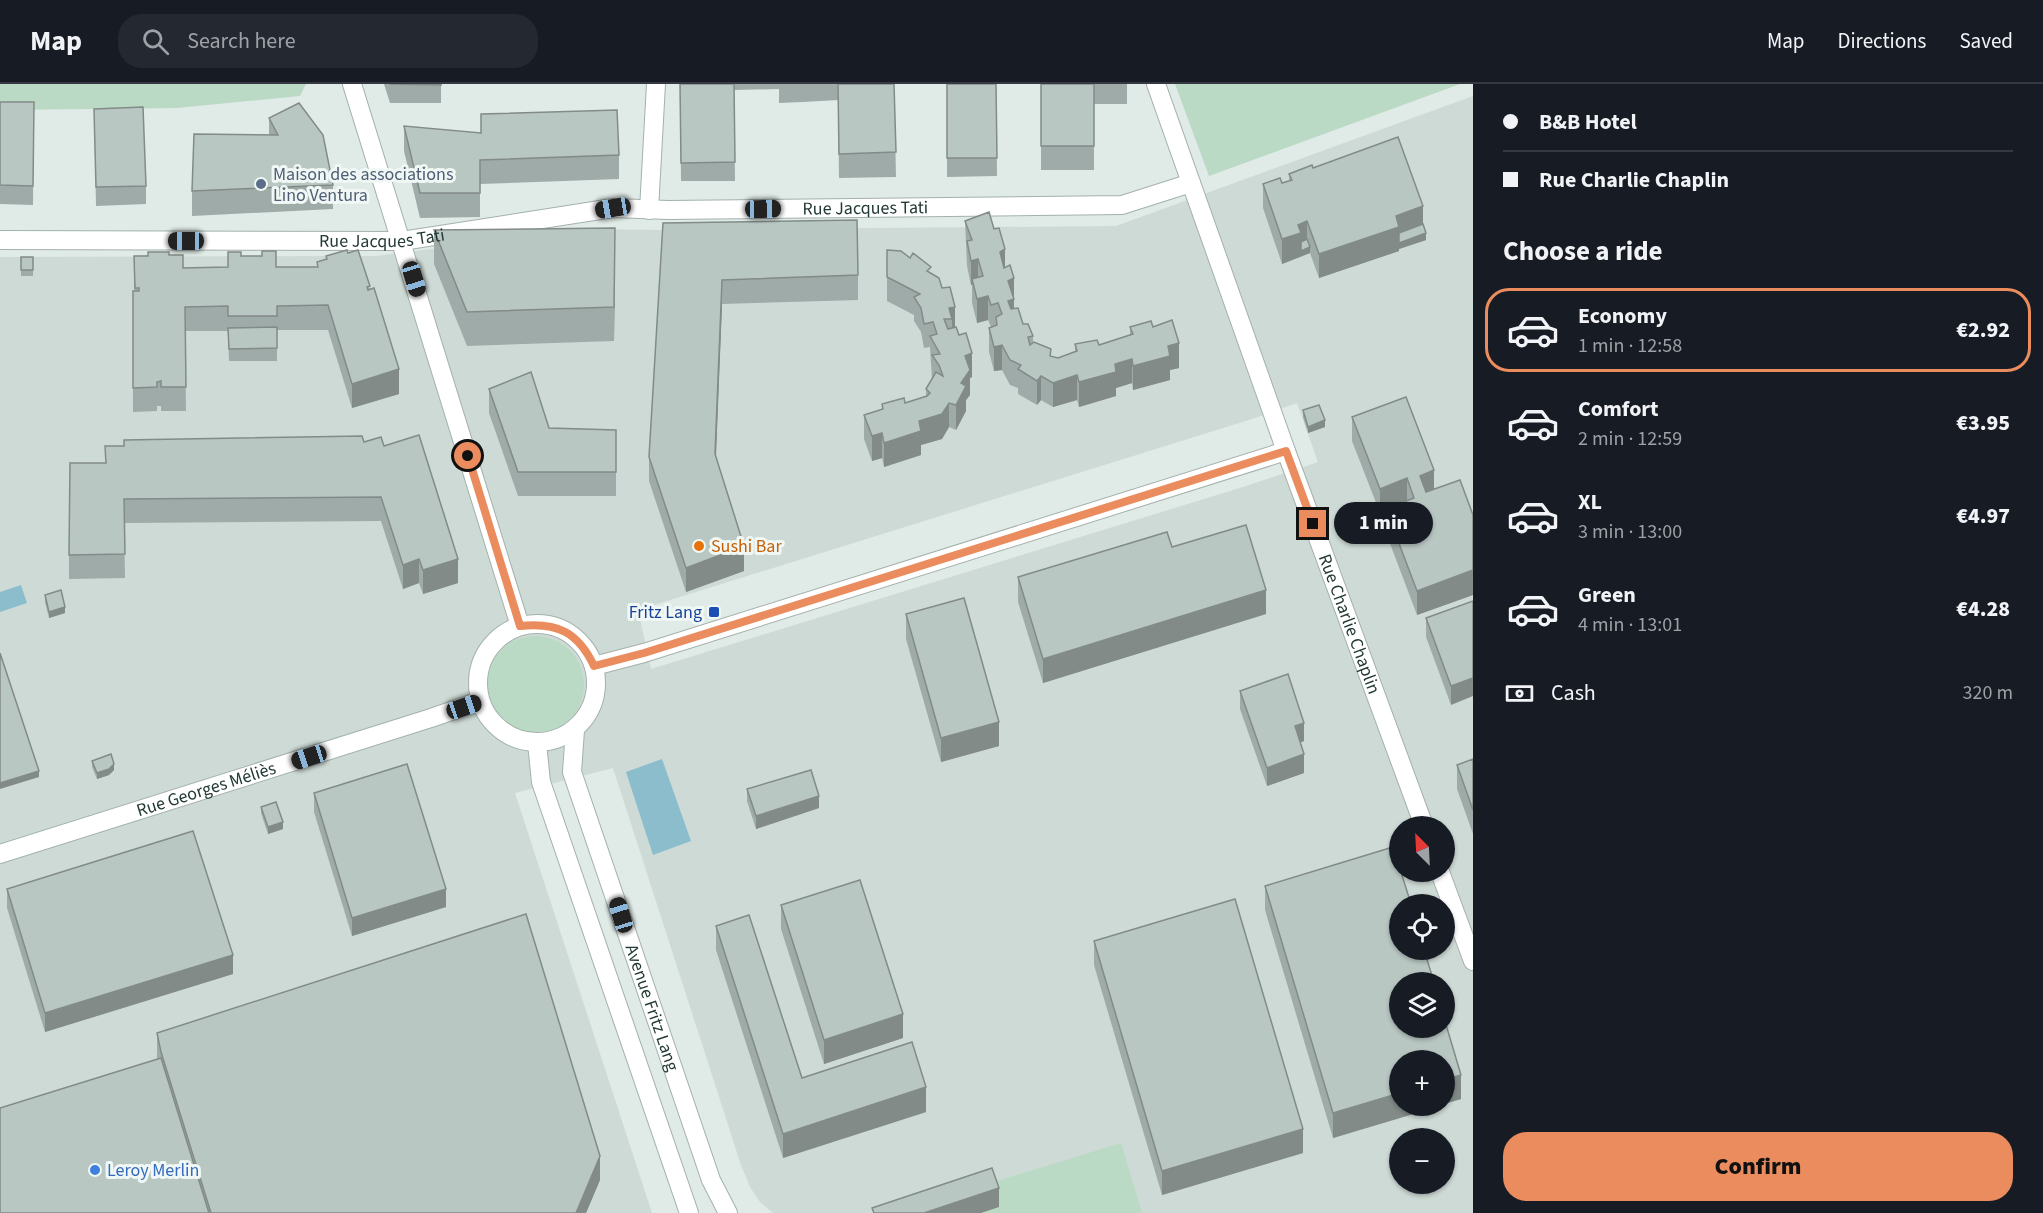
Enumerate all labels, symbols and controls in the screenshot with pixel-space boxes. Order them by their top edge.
search box [118,14,538,68]
text: Map [30,21,82,61]
icon: search [139,25,172,58]
text: Search here [187,25,296,57]
text: Map [1767,26,1805,56]
text: Directions [1838,26,1926,56]
text: Saved [1959,26,2013,56]
text: B&B Hotel [1539,106,1637,138]
place label: Maison des associations Lino Ventura [273,162,453,208]
text: Rue Charlie Chaplin [1539,164,1729,196]
marker: Maison des associations Lino Ventura [254,177,268,191]
street label: Rue Jacques Tati [802,195,928,221]
car [594,196,632,220]
car [745,200,781,218]
street label: Rue Jacques Tati [319,222,446,254]
car [168,232,204,250]
text: Choose a ride [1503,232,1663,271]
car [400,259,428,299]
text: Economy [1578,300,1667,332]
icon: car [1506,303,1560,357]
text: €2.92 [1956,314,2010,346]
text: 1 min · 12:58 [1578,332,1682,360]
text: Comfort [1578,393,1659,425]
icon: car [1506,396,1560,450]
text: €3.95 [1956,407,2010,439]
text: 2 min · 12:59 [1578,425,1682,453]
route start [454,442,481,469]
text: XL [1578,486,1602,518]
icon: car [1506,489,1560,543]
text: €4.97 [1956,500,2010,532]
callout: 1 min [1334,503,1433,545]
text: 1 min [1359,509,1408,537]
route end [1299,510,1326,537]
text: 3 min · 13:00 [1578,518,1682,546]
place label: Sushi Bar [711,534,782,559]
marker: Sushi Bar [692,539,706,553]
street label: Rue Charlie Chaplin [1312,550,1387,698]
text: Green [1578,579,1636,611]
icon: car [1506,582,1560,636]
text: €4.28 [1956,593,2010,625]
place label: Fritz Lang [629,600,702,625]
marker: Fritz Lang [707,605,721,619]
text: 4 min · 13:01 [1578,611,1682,639]
icon: cash [1503,677,1536,710]
text: Cash [1551,677,1596,709]
text: 320 m [1963,679,2013,707]
car [444,693,484,721]
car [289,743,329,771]
street label: Rue Georges Méliès [133,755,279,823]
north arrow [1389,816,1455,882]
map controls [1389,816,1455,1194]
button: locate [1389,894,1455,960]
car [607,895,635,935]
street label: Avenue Fritz Lang [619,941,685,1074]
button: layers [1389,972,1455,1038]
button: + [1389,1050,1455,1116]
button: − [1389,1128,1455,1194]
button: Confirm [1503,1132,2013,1201]
place label: Leroy Merlin [107,1158,199,1183]
marker: Leroy Merlin [88,1163,102,1177]

